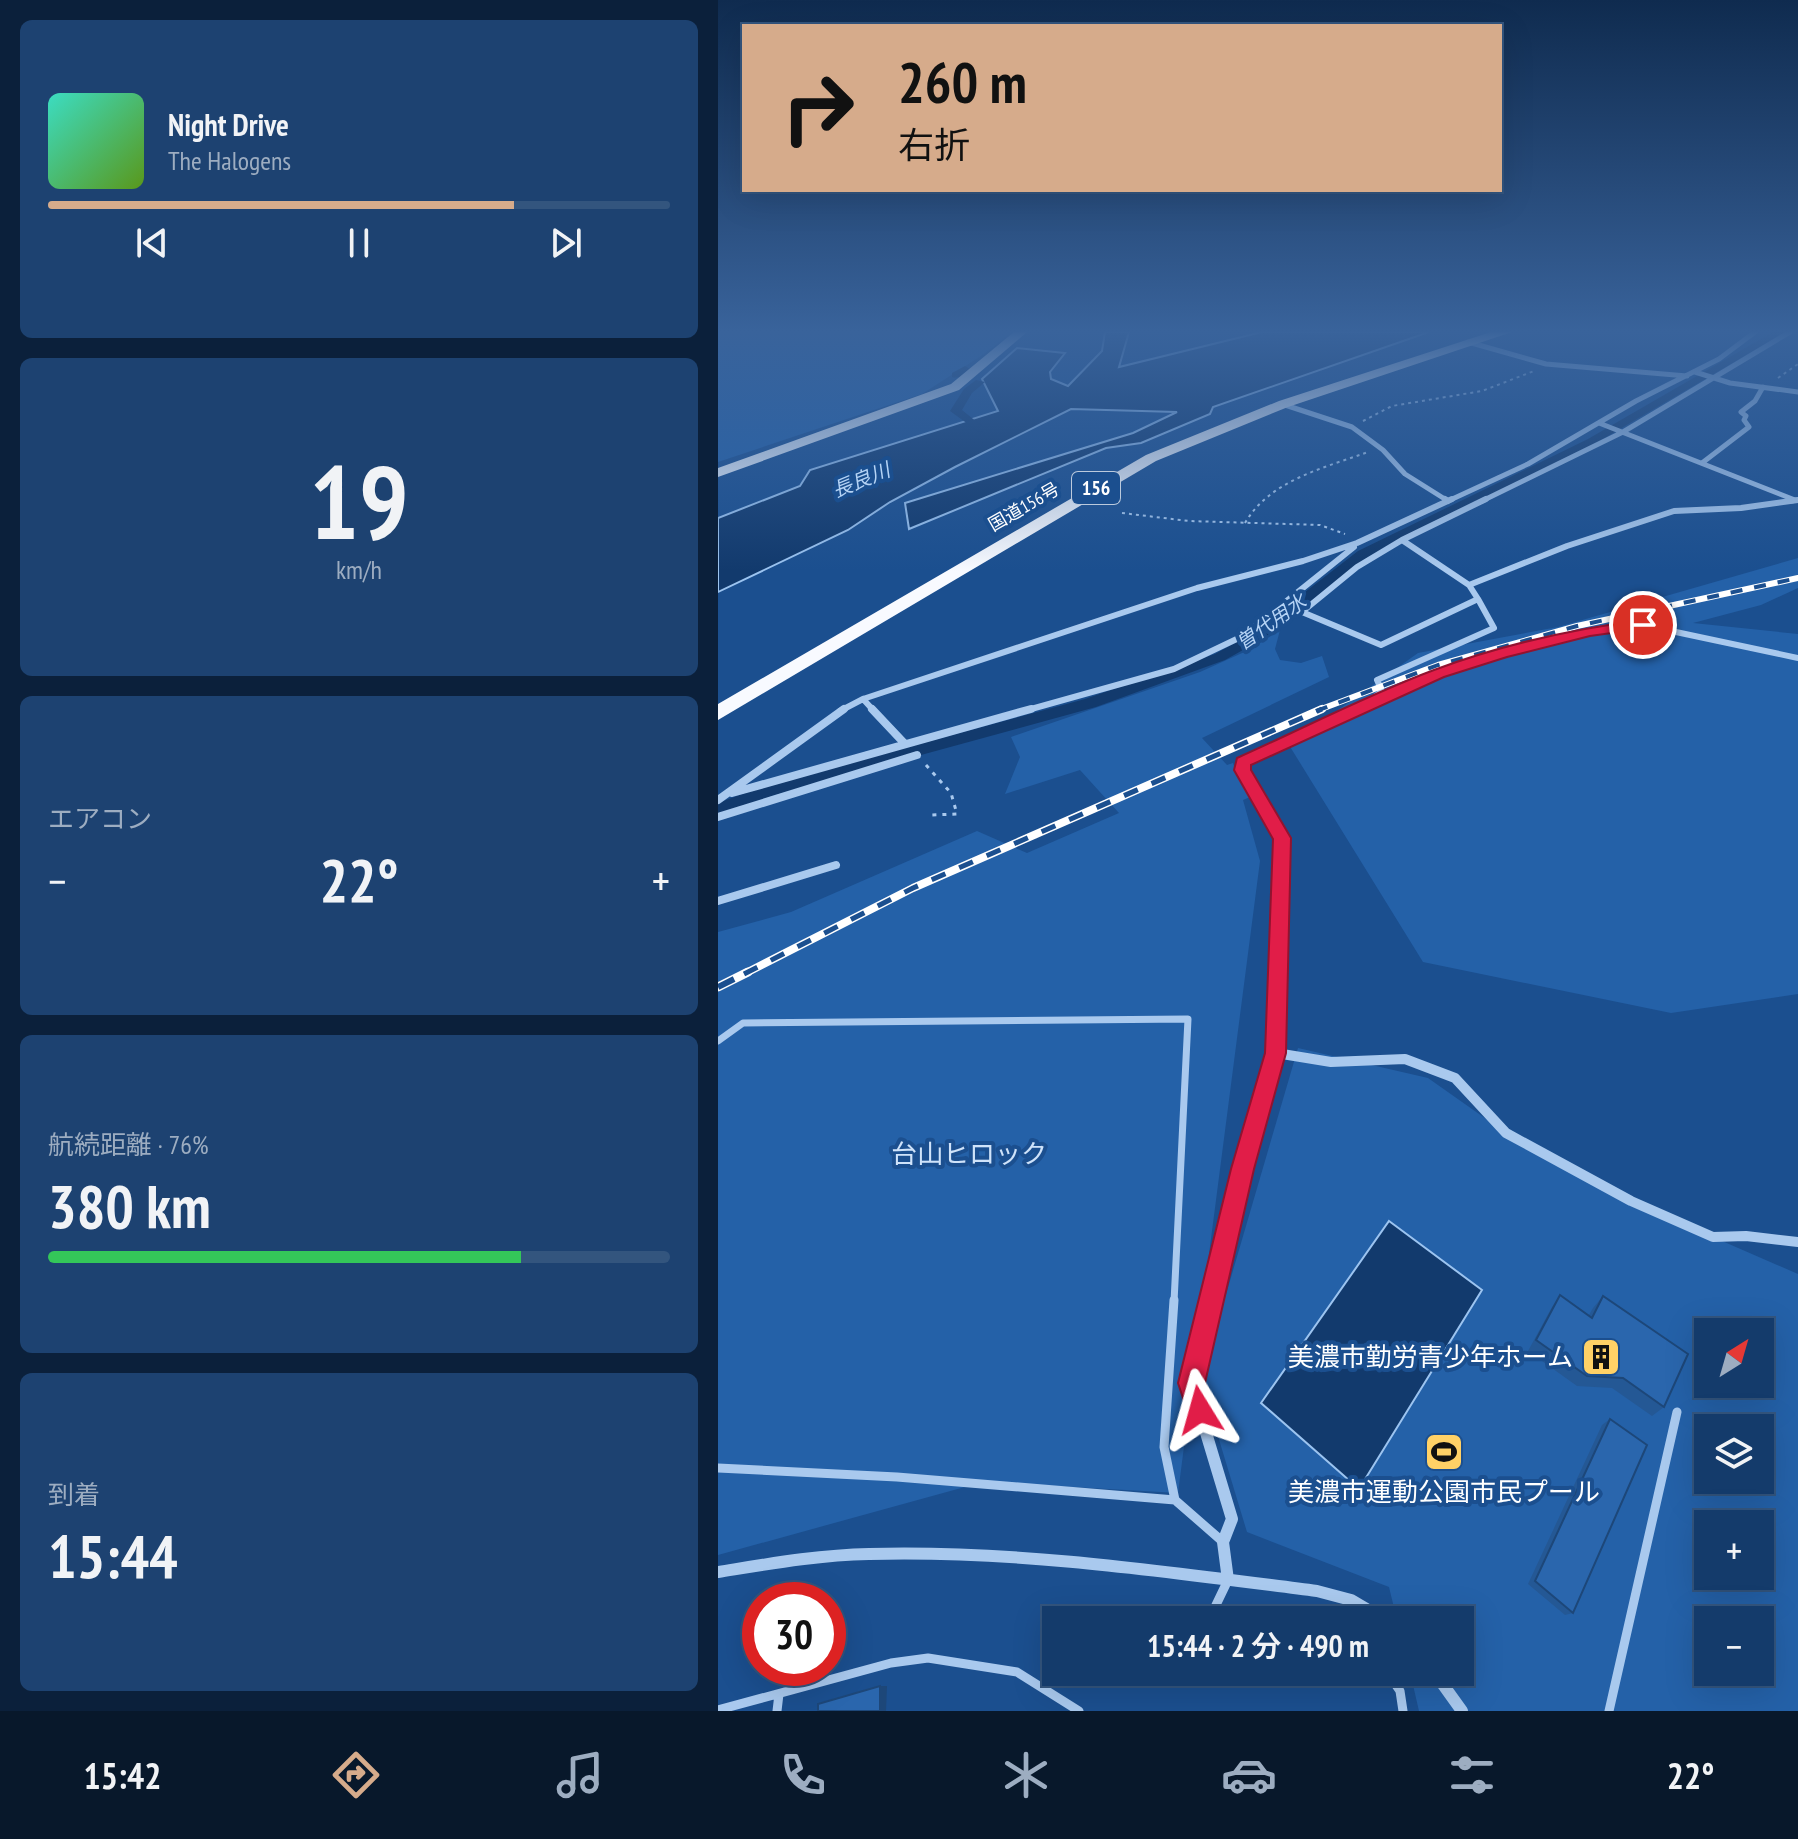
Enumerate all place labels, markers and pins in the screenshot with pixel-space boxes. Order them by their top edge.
pin [1609,591,1677,659]
building icon: 美濃市勤労青少年ホーム [1580,1336,1622,1378]
place label: 美濃市勤労青少年ホーム [1288,1340,1573,1373]
sports icon: 美濃市運動公園市民プール [1423,1431,1465,1473]
place label: 美濃市運動公園市民プール [1288,1475,1600,1508]

